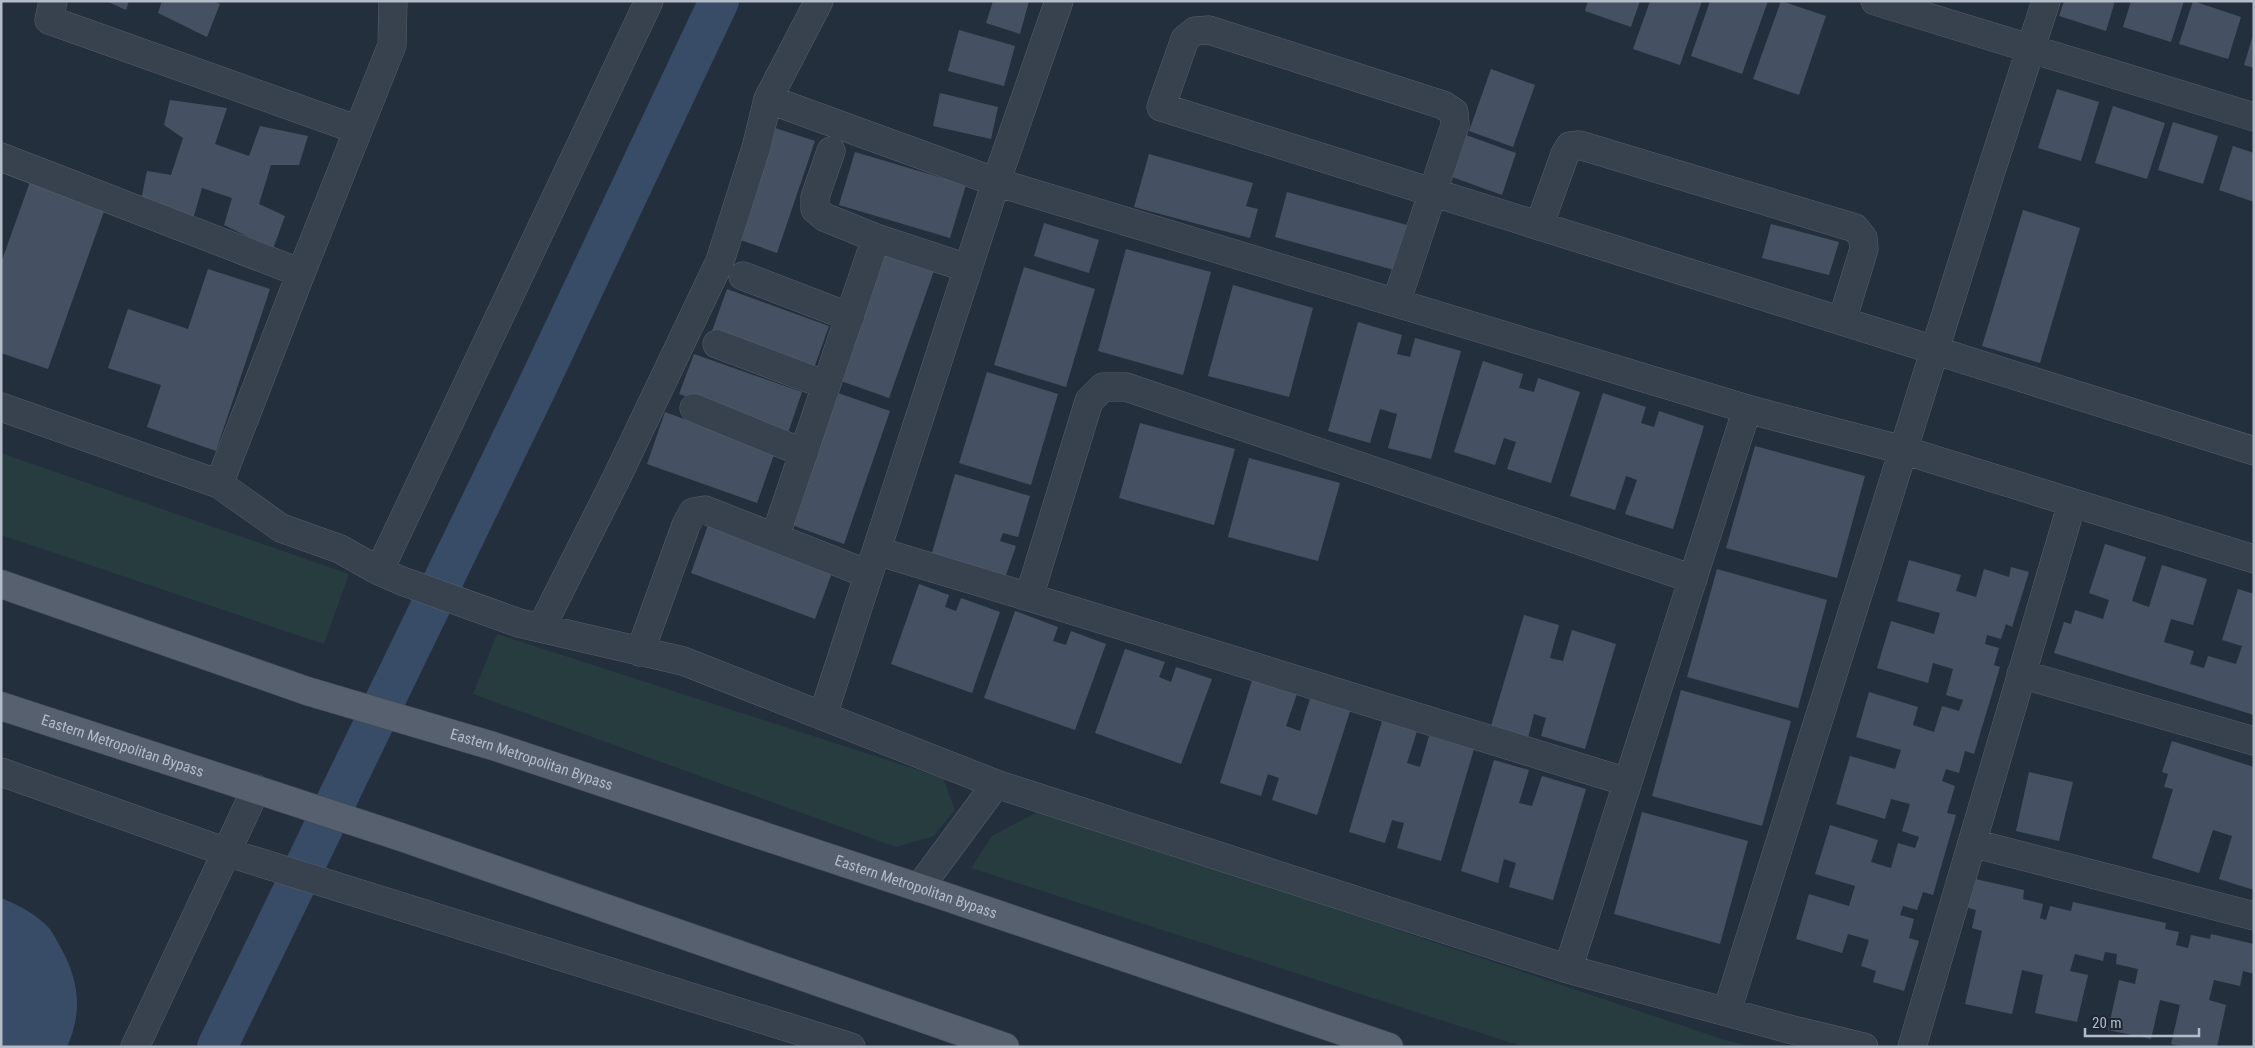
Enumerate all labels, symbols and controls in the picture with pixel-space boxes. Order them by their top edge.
street label: Eastern Metropolitan Bypass [39,711,206,781]
street label: Eastern Metropolitan Bypass [448,725,615,794]
street label: Eastern Metropolitan Bypass [833,851,1000,922]
scale bar [2085,1006,2199,1038]
text: 20 m [2092,1014,2122,1032]

